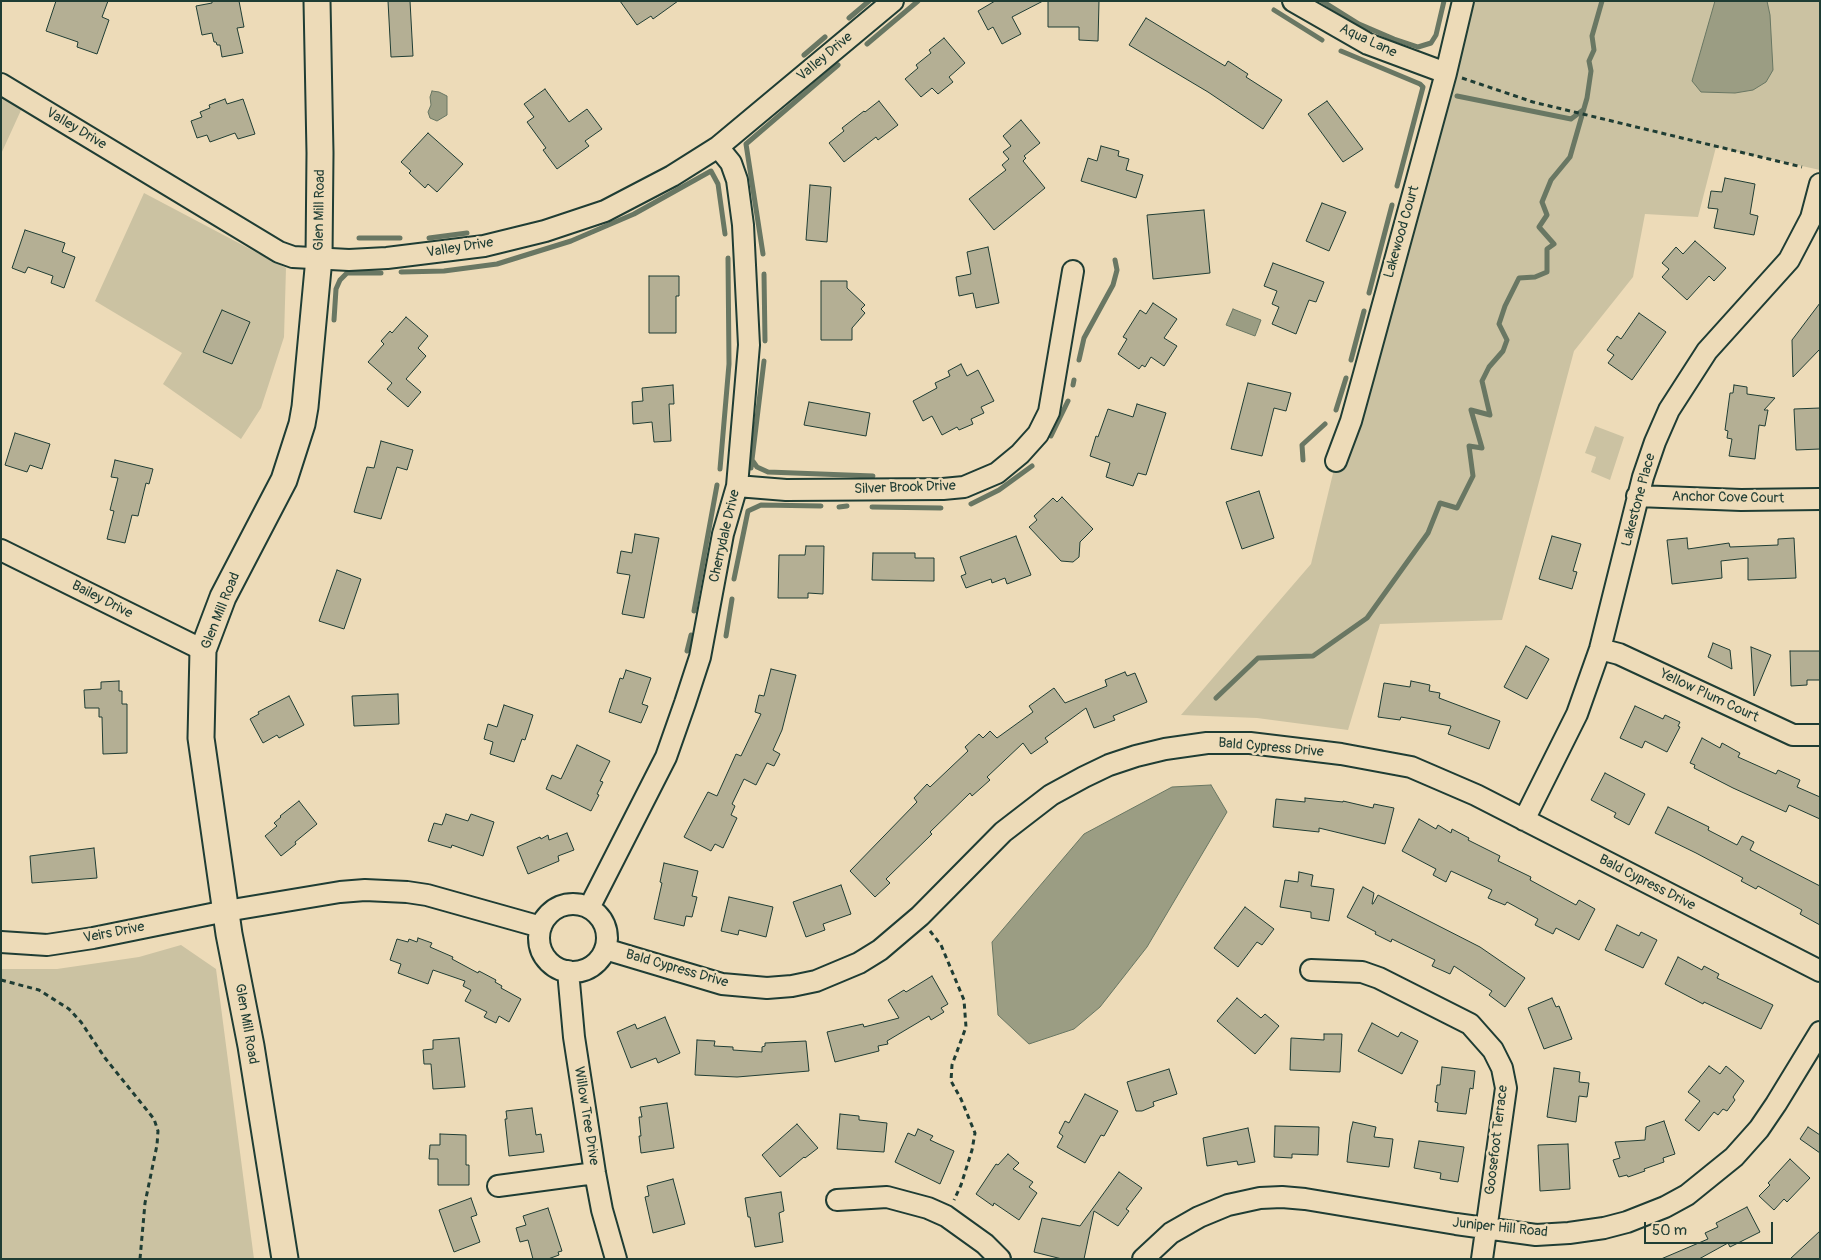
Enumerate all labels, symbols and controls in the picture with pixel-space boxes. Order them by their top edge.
street label: Aqua Lane [1337,20,1399,62]
street label: Valley Drive [794,29,856,85]
street label: Valley Drive [43,104,109,154]
street label: Glen Mill Road [311,169,329,251]
street label: Lakewood Court [1381,184,1423,280]
street label: Valley Drive [425,234,495,262]
street label: Lakestone Place [1618,452,1660,548]
street label: Silver Brook Drive [854,478,956,498]
street label: Cherrydale Drive [706,488,744,584]
street label: Anchor Cove Court [1672,489,1784,507]
street label: Glen Mill Road [198,570,244,652]
street label: Bailey Drive [69,578,135,622]
street label: Yellow Plum Court [1657,666,1761,726]
street label: Bald Cypress Drive [1217,735,1325,761]
street label: Bald Cypress Drive [1596,851,1698,915]
street label: Veirs Drive [82,919,146,947]
street label: Bald Cypress Drive [624,946,730,992]
street label: Glen Mill Road [231,982,261,1066]
street label: Willow Tree Drive [570,1065,602,1167]
street label: Goosefoot Terrace [1482,1084,1512,1196]
scale bar [1646,1212,1775,1244]
street label: Juniper Hill Road [1452,1215,1548,1241]
text: 50 m [1652,1221,1687,1240]

